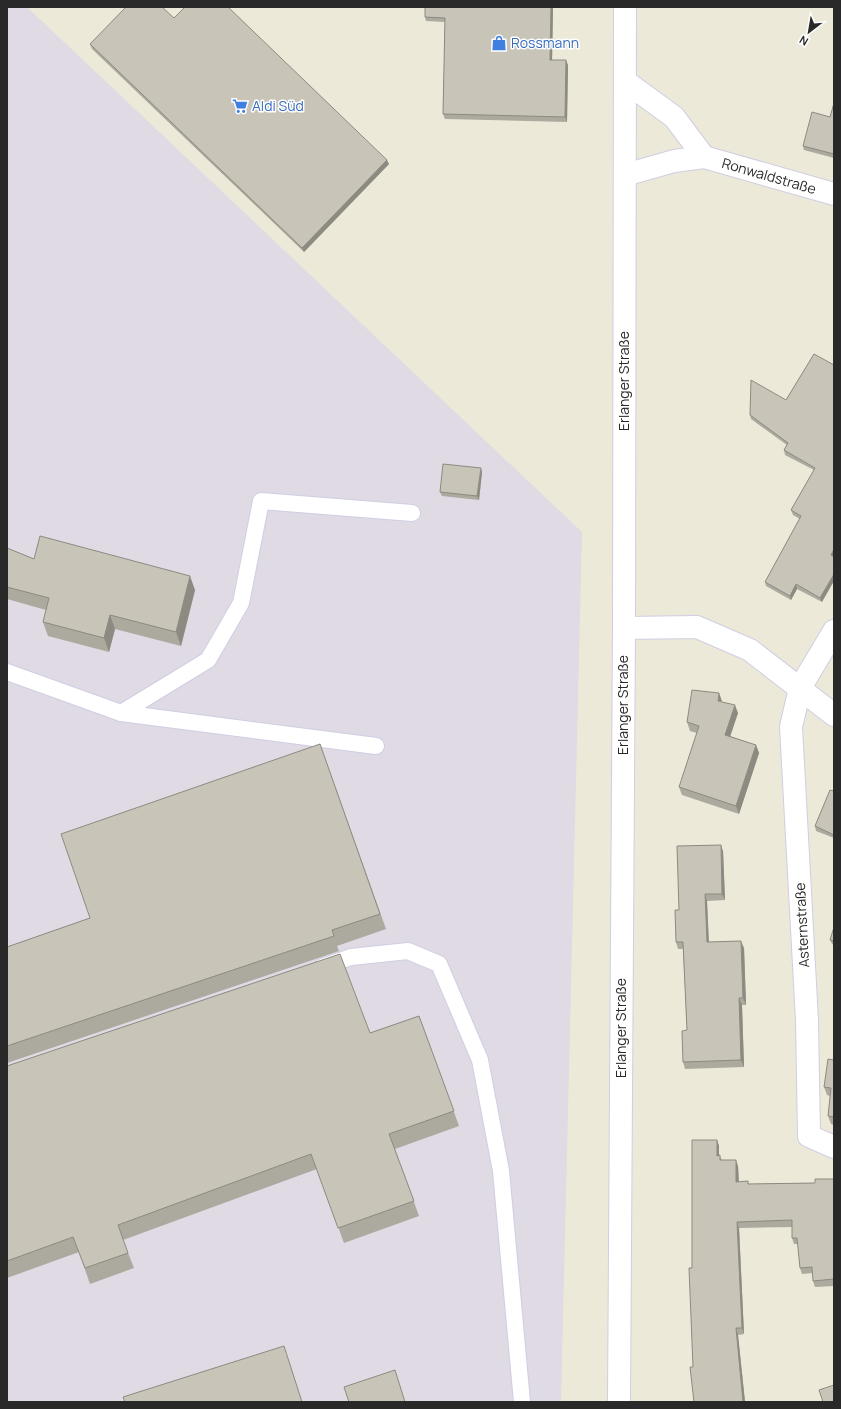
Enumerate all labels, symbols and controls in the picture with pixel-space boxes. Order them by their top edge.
north arrow [789,12,829,52]
text: N [796,32,811,49]
place label: Rossmann [511,33,579,52]
shop icon: Rossmann [490,34,508,52]
place label: Aldi Süd [252,96,304,115]
supermarket icon: Aldi Süd [231,97,249,115]
street label: Ronwaldstraße [720,153,818,198]
street label: Erlanger Straße [614,331,633,431]
street label: Erlanger Straße [613,655,632,755]
street label: Asternstraße [790,882,813,968]
street label: Erlanger Straße [611,978,630,1078]

